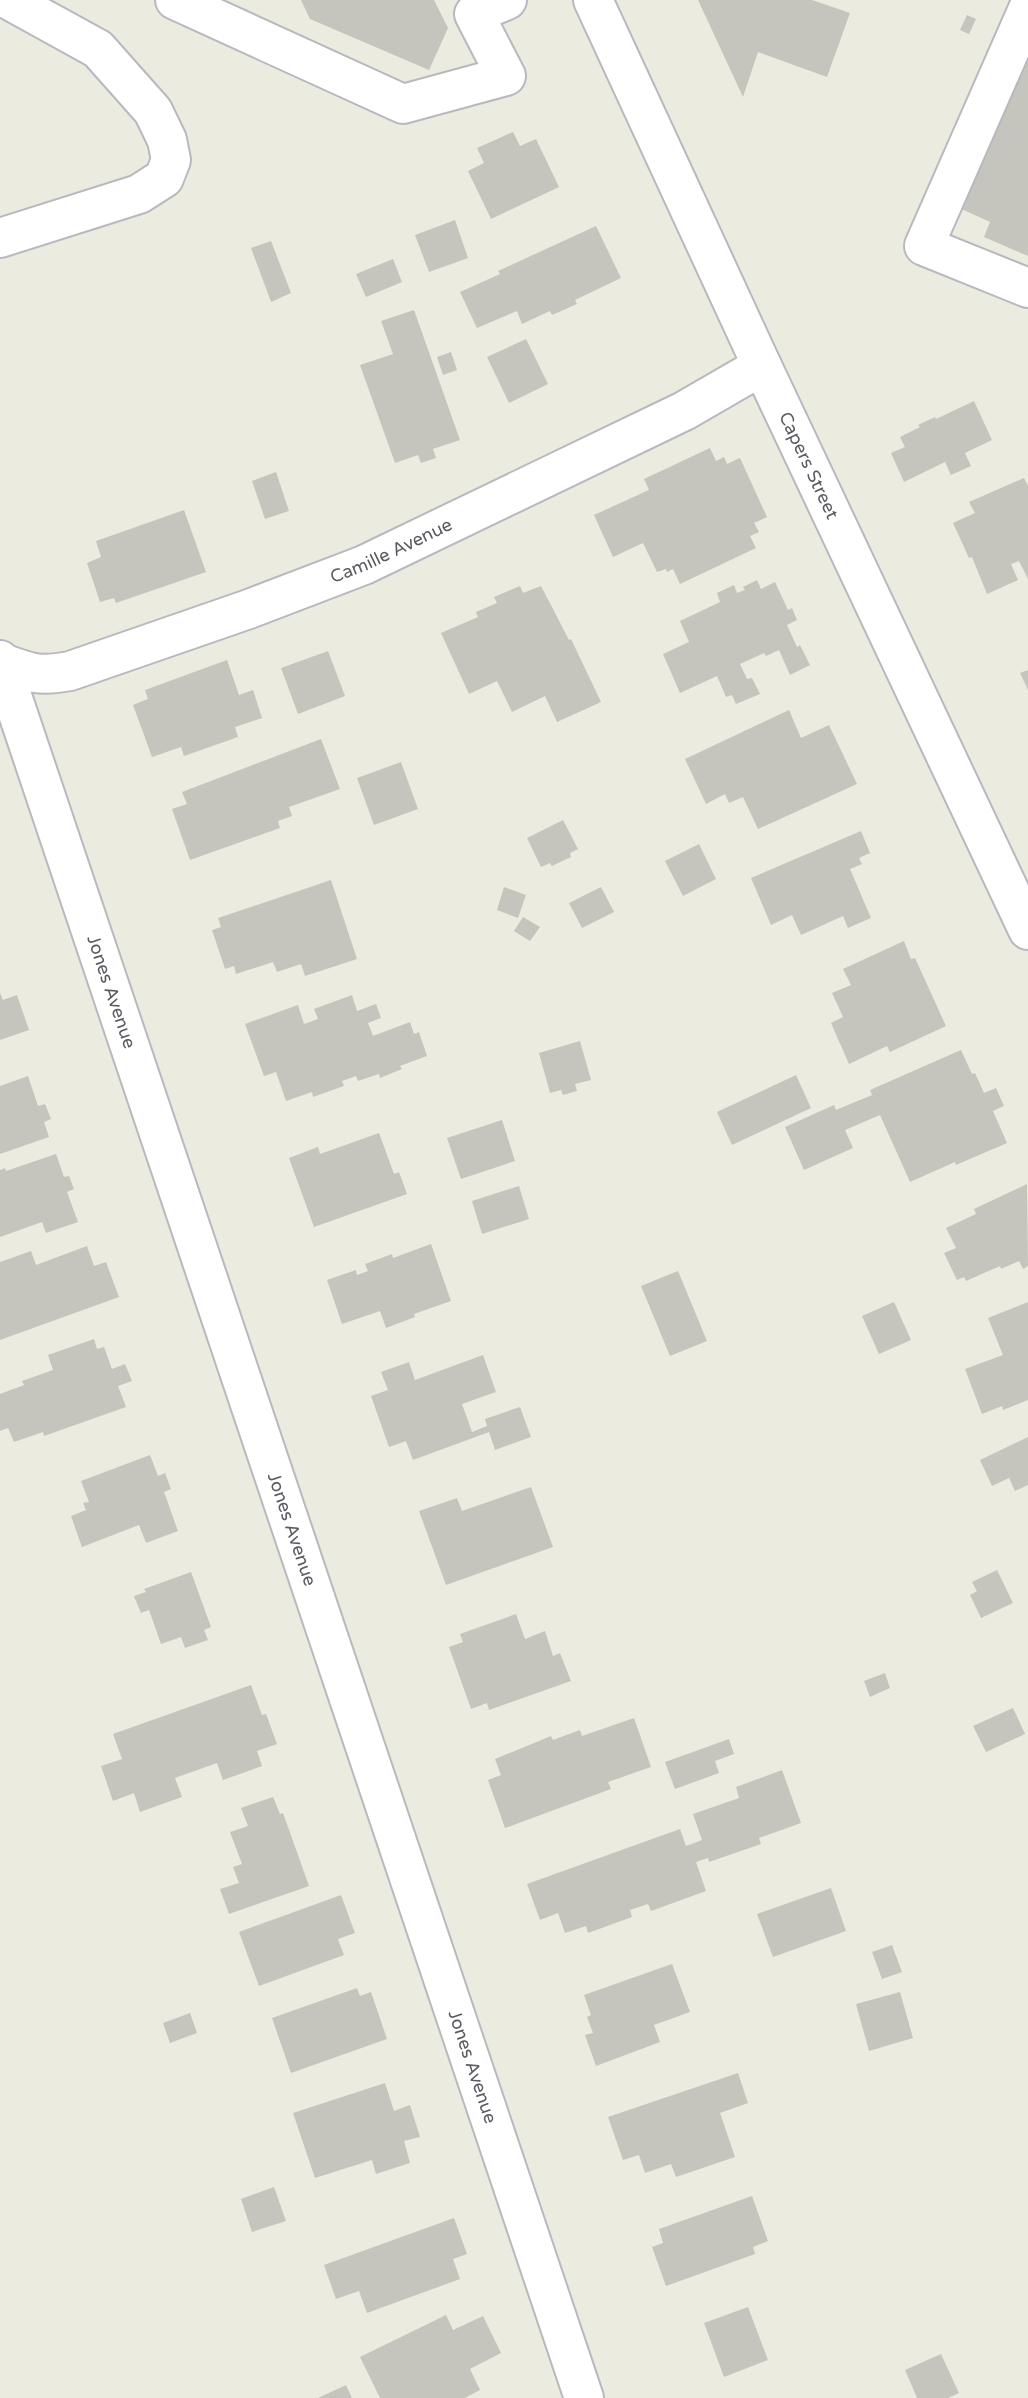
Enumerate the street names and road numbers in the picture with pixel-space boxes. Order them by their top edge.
street label: Capers Street [774,408,844,523]
street label: Camille Avenue [327,513,456,588]
street label: Jones Avenue [82,932,141,1051]
street label: Jones Avenue [263,1470,321,1589]
street label: Jones Avenue [443,2007,502,2126]

